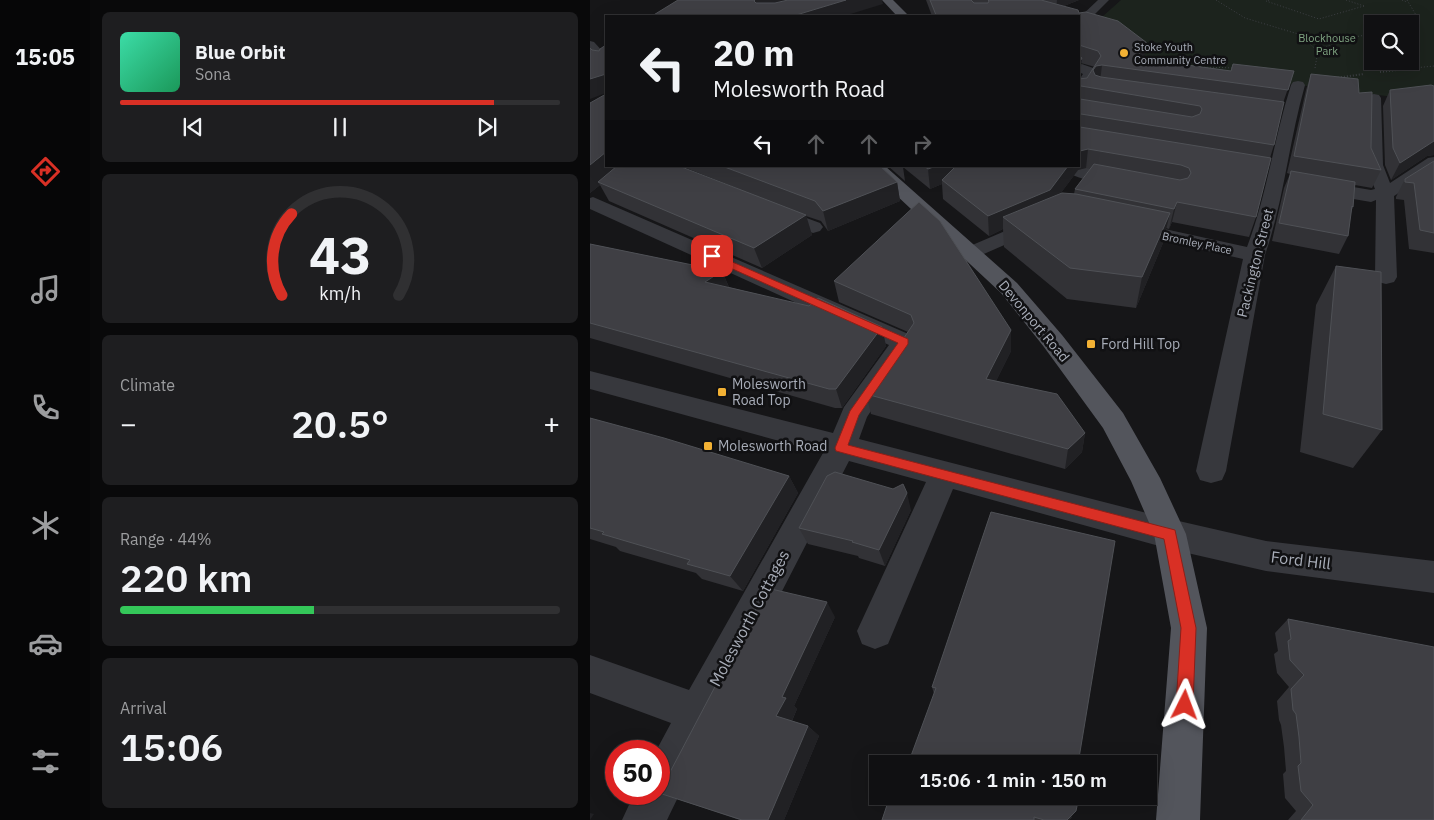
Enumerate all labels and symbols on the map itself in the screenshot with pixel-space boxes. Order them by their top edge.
park label: Blockhouse Park [1298,31,1356,58]
place label: Stoke Youth Community Centre [1134,40,1226,67]
marker: Stoke Youth Community Centre [1118,47,1130,59]
street label: Packington Street [1233,207,1277,319]
street label: Bromley Place [1161,229,1233,257]
pin [691,235,733,277]
street label: Devonport Road [995,276,1073,366]
place label: Ford Hill Top [1101,335,1180,353]
marker: Ford Hill Top [1085,338,1097,350]
place label: Molesworth Road Top [732,375,806,409]
marker: Molesworth Road Top [716,386,728,398]
place label: Molesworth Road [718,437,827,455]
marker: Molesworth Road [702,440,714,452]
street label: Molesworth Cottages [705,546,793,690]
street label: Ford Hill [1270,546,1332,574]
position arrow [1158,678,1210,730]
speed limit sign: 50 [605,740,670,805]

